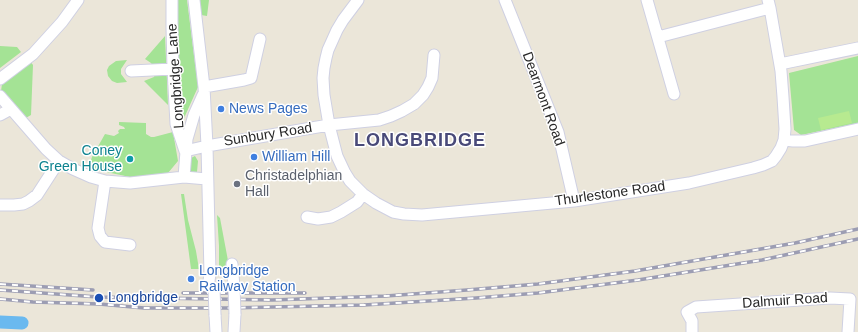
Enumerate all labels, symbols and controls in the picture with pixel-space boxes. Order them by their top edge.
street label: Longbridge Lane [164,23,188,129]
street label: Dearmont Road [518,50,568,148]
place label: News Pages [229,101,308,117]
marker: News Pages [216,104,226,114]
street label: Sunbury Road [222,120,314,150]
district label: LONGBRIDGE [354,130,486,152]
place label: Coney Green House [39,143,122,176]
place label: William Hill [262,149,330,165]
marker: William Hill [249,152,259,162]
marker: Coney Green House [125,154,135,164]
place label: Christadelphian Hall [245,168,342,200]
street label: Thurlestone Road [554,178,666,210]
marker: Christadelphian Hall [232,179,242,189]
place label: Longbridge Railway Station [199,263,295,296]
marker: Longbridge Railway Station [186,274,196,284]
place label: Longbridge [108,290,178,306]
street label: Dalmuir Road [742,290,828,312]
marker: Longbridge [93,292,105,304]

